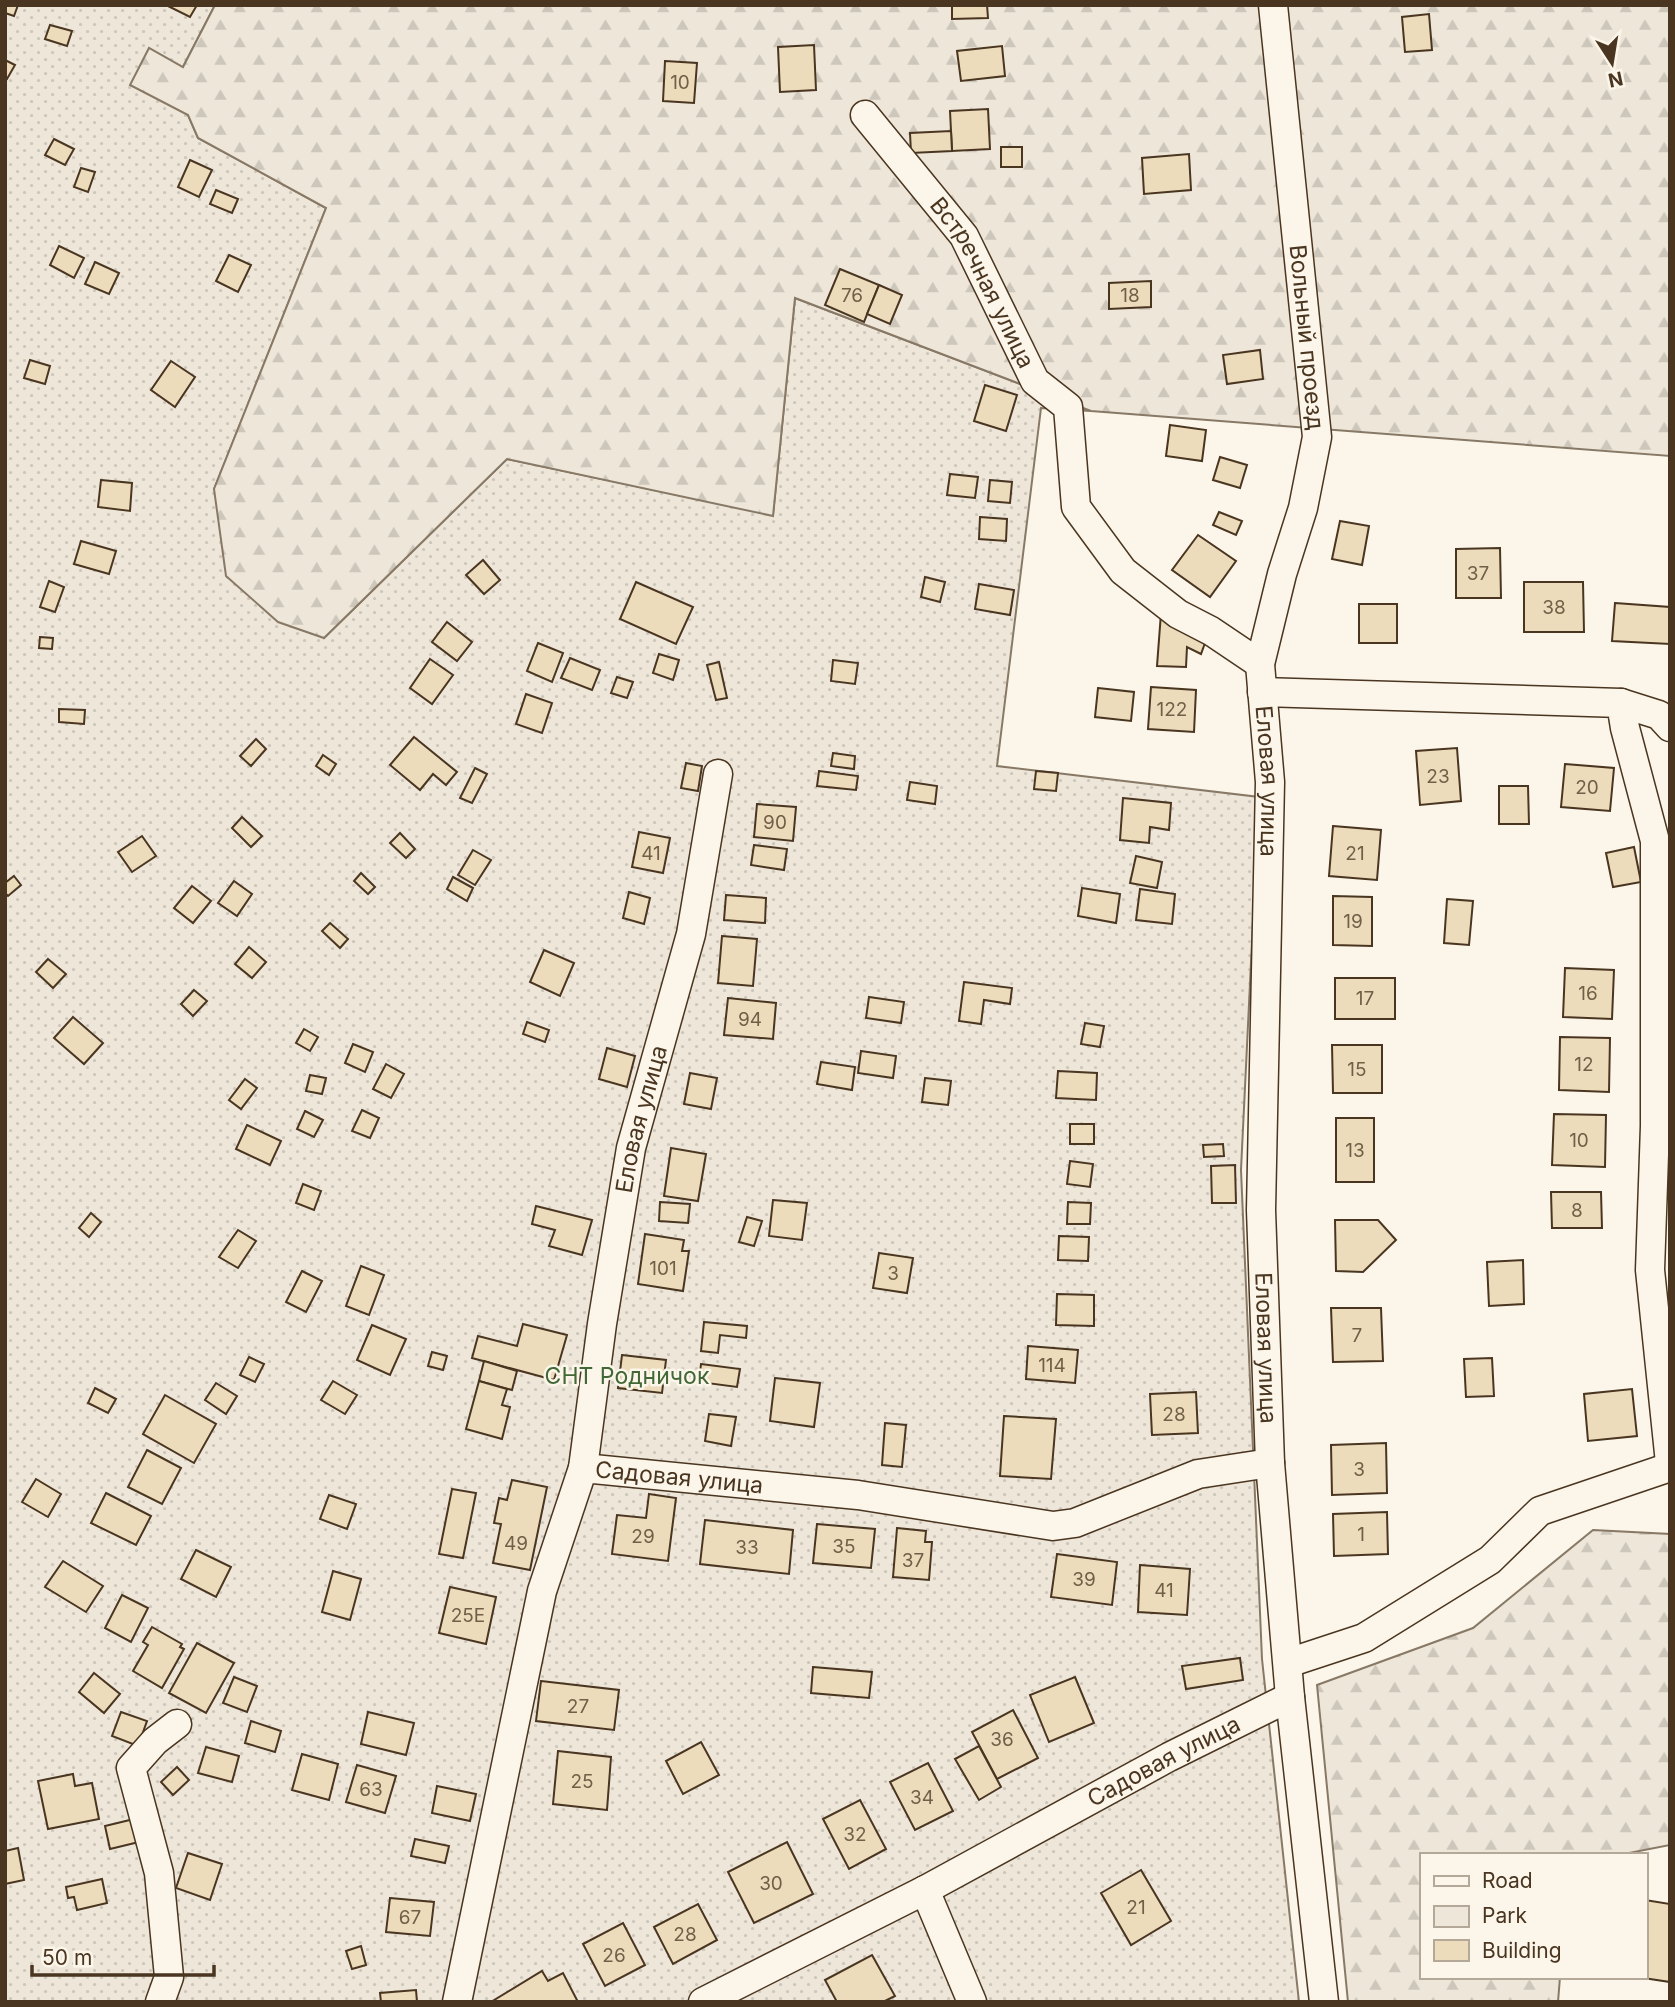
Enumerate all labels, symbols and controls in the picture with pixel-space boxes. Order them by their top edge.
north arrow [1577,28,1647,98]
text: N [1606,66,1625,92]
house number: 10 [670,71,690,94]
street label: Встречная улица [924,191,1041,373]
street label: Вольный проезд [1283,243,1330,431]
house number: 76 [841,284,863,307]
house number: 18 [1120,284,1140,307]
house number: 37 [1467,562,1489,585]
house number: 38 [1542,596,1566,619]
house number: 122 [1157,698,1187,721]
street label: Еловая улица [1250,704,1284,857]
house number: 23 [1426,765,1450,788]
house number: 20 [1575,776,1599,799]
house number: 90 [763,811,787,834]
house number: 41 [641,842,661,865]
house number: 21 [1345,842,1365,865]
house number: 19 [1343,910,1363,933]
house number: 16 [1578,982,1598,1005]
house number: 17 [1356,987,1374,1010]
house number: 94 [738,1008,762,1031]
street label: Еловая улица [610,1042,673,1195]
house number: 12 [1574,1053,1594,1076]
house number: 15 [1347,1058,1367,1081]
house number: 10 [1569,1129,1589,1152]
house number: 13 [1345,1139,1365,1162]
house number: 8 [1571,1199,1583,1222]
house number: 101 [649,1257,677,1280]
house number: 3 [887,1262,899,1285]
street label: Еловая улица [1249,1272,1283,1424]
house number: 7 [1352,1324,1362,1347]
house number: 114 [1038,1354,1066,1377]
park label: СНТ Родничок [545,1362,710,1390]
house number: 28 [1162,1403,1186,1426]
street label: Садовая улица [594,1455,764,1500]
house number: 3 [1353,1458,1365,1481]
house number: 1 [1357,1523,1365,1546]
house number: 29 [631,1525,655,1548]
house number: 49 [504,1532,528,1555]
house number: 35 [832,1535,856,1558]
house number: 33 [735,1536,759,1559]
house number: 37 [902,1549,924,1572]
house number: 39 [1072,1568,1096,1591]
house number: 41 [1154,1579,1174,1602]
house number: 25Е [451,1604,485,1627]
house number: 27 [567,1695,589,1718]
street label: Садовая улица [1083,1710,1245,1813]
house number: 36 [990,1728,1014,1751]
house number: 25 [570,1770,594,1793]
house number: 63 [359,1778,383,1801]
house number: 34 [910,1786,934,1809]
house number: 32 [843,1823,867,1846]
legend [1420,1853,1647,1979]
text: Road [1482,1868,1533,1893]
house number: 30 [759,1872,783,1895]
house number: 21 [1126,1896,1146,1919]
text: Park [1482,1903,1527,1928]
house number: 67 [399,1906,421,1929]
house number: 28 [673,1923,697,1946]
scale bar [32,1934,214,1978]
text: Building [1482,1938,1562,1963]
house number: 26 [602,1944,626,1967]
text: 50 m [42,1945,92,1970]

